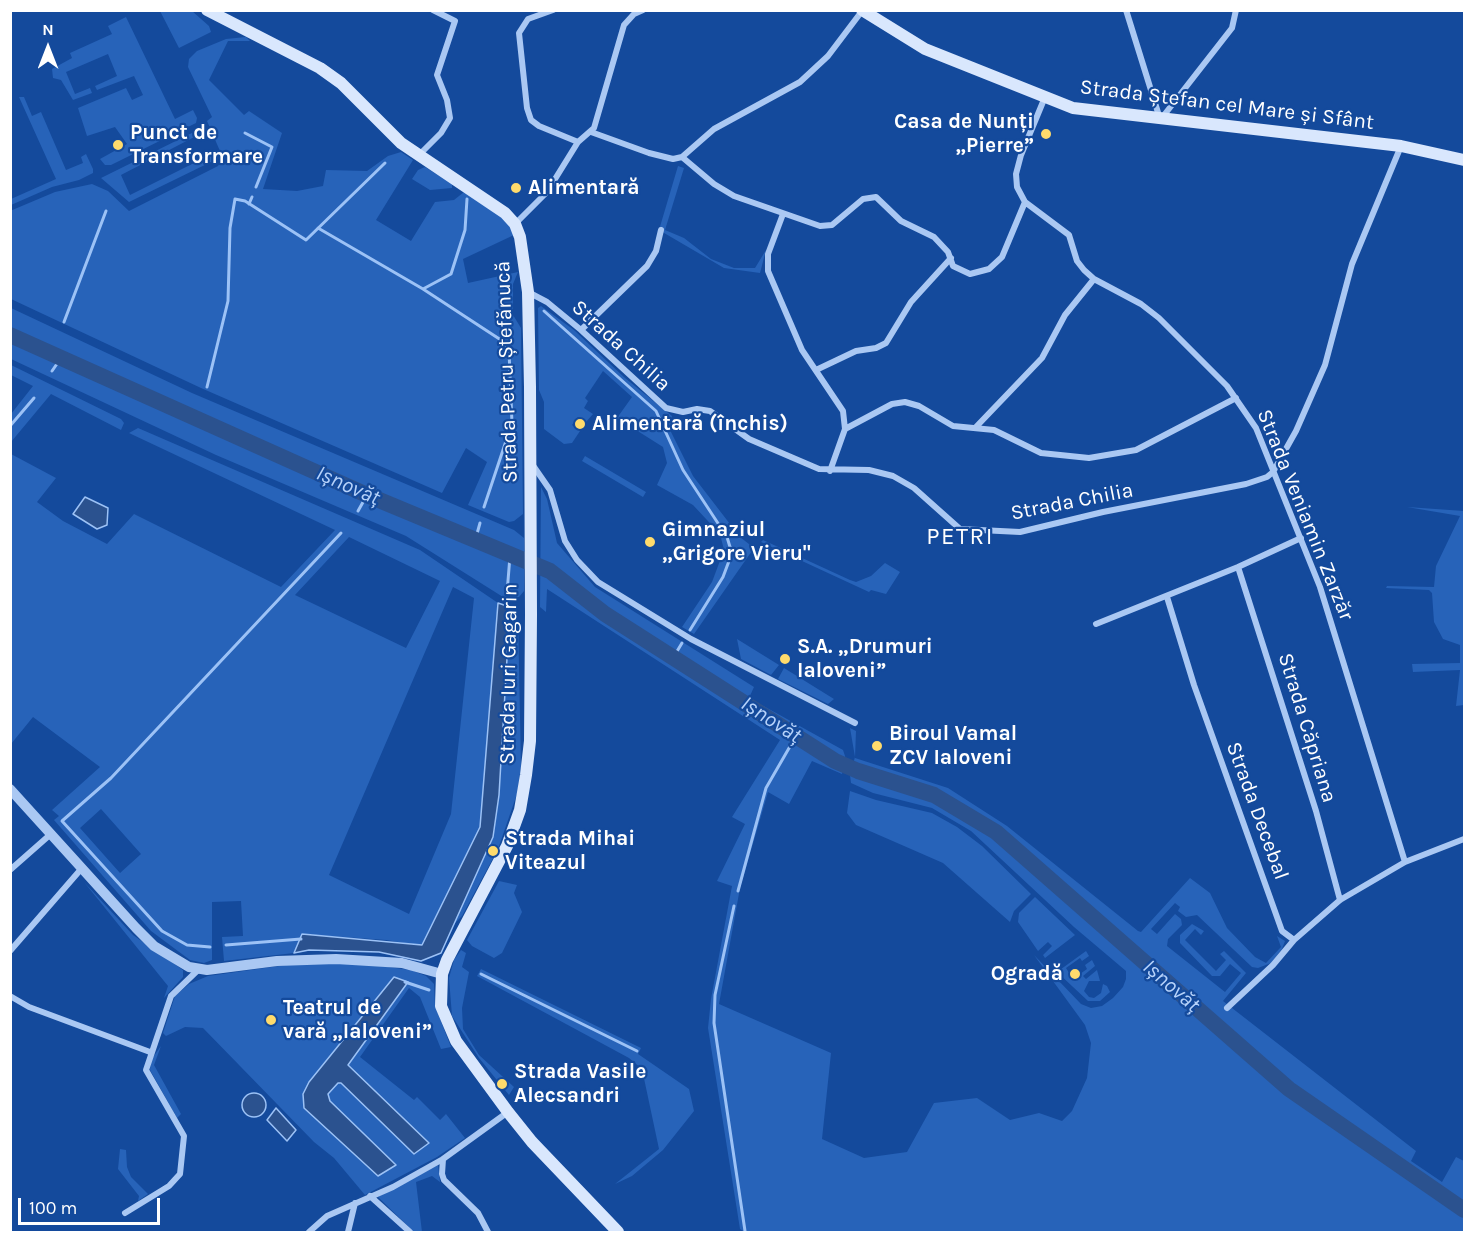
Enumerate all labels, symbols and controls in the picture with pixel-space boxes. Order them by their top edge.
north arrow [18,18,78,78]
text: N [42,20,54,39]
street label: Strada Ștefan cel Mare și Sfânt [1079,74,1375,136]
place label: Casa de Nunți „Pierre” [894,109,1034,159]
place label: Punct de Transformare [130,120,263,170]
marker: Casa de Nunți „Pierre” [1039,127,1053,141]
marker: Punct de Transformare [111,138,125,152]
place label: Alimentară [528,175,640,201]
marker: Alimentară [509,181,523,195]
street label: Strada Petru Ștefănucă [491,261,523,483]
street label: Strada Chilia [566,295,676,397]
street label: Strada Veniamin Zarzăr [1251,406,1359,624]
place label: Alimentară (închis) [592,411,788,437]
marker: Alimentară (închis) [573,417,587,431]
water label: Ișnovăț [312,460,384,512]
street label: Strada Chilia [1009,478,1135,526]
place label: Gimnaziul ,,Grigore Vieru" [662,517,811,567]
district label: PETRI [926,523,994,551]
marker: Gimnaziul ,,Grigore Vieru" [643,535,657,549]
street label: Strada Iuri Gagarin [495,583,523,765]
place label: S.A. „Drumuri Ialoveni” [797,634,933,684]
street label: Strada Căpriana [1272,650,1342,806]
marker: S.A. „Drumuri Ialoveni” [778,652,792,666]
water label: Ișnovăț [736,691,806,749]
place label: Biroul Vamal ZCV Ialoveni [889,721,1017,771]
marker: Biroul Vamal ZCV Ialoveni [870,739,884,753]
street label: Strada Decebal [1220,739,1294,883]
place label: Strada Mihai Viteazul [505,826,635,876]
marker: Strada Mihai Viteazul [486,844,500,858]
water label: Ișnovăț [1137,954,1205,1018]
place label: Ogradă [991,961,1063,987]
marker: Ogradă [1068,967,1082,981]
place label: Teatrul de vară „Ialoveni” [283,995,432,1045]
marker: Teatrul de vară „Ialoveni” [264,1013,278,1027]
place label: Strada Vasile Alecsandri [514,1059,646,1109]
marker: Strada Vasile Alecsandri [495,1077,509,1091]
scale bar [21,1186,164,1224]
text: 100 m [29,1197,77,1219]

